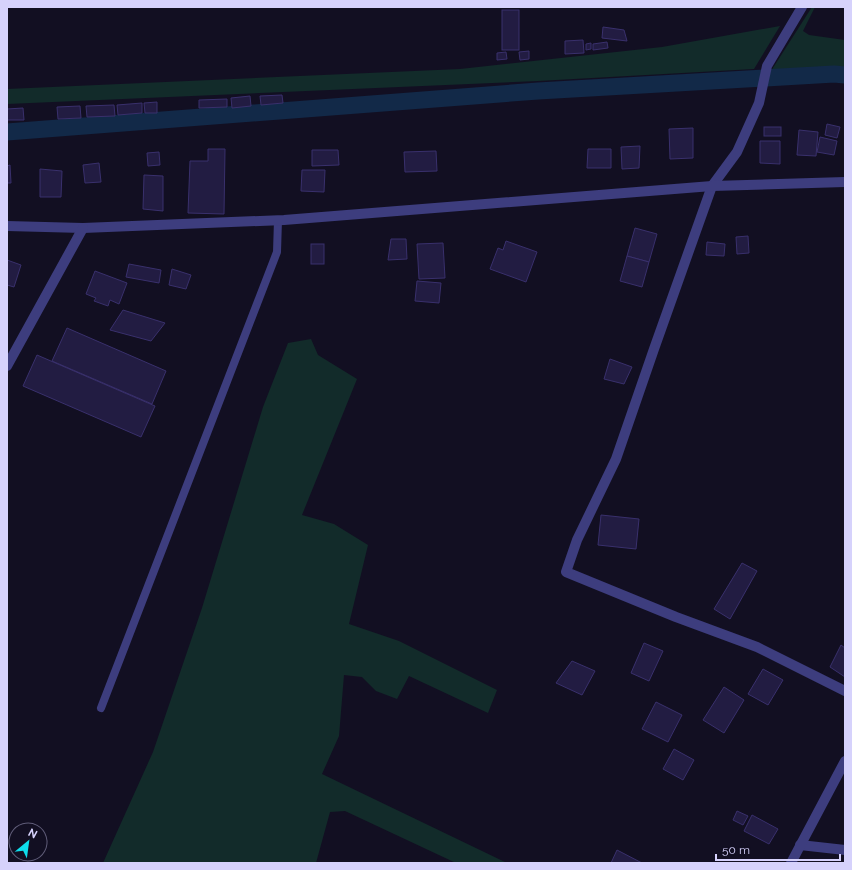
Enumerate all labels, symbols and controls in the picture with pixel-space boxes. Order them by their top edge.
north arrow [8,822,48,862]
text: N [26,826,39,841]
scale bar [716,836,840,862]
text: 50 m [722,843,750,857]

